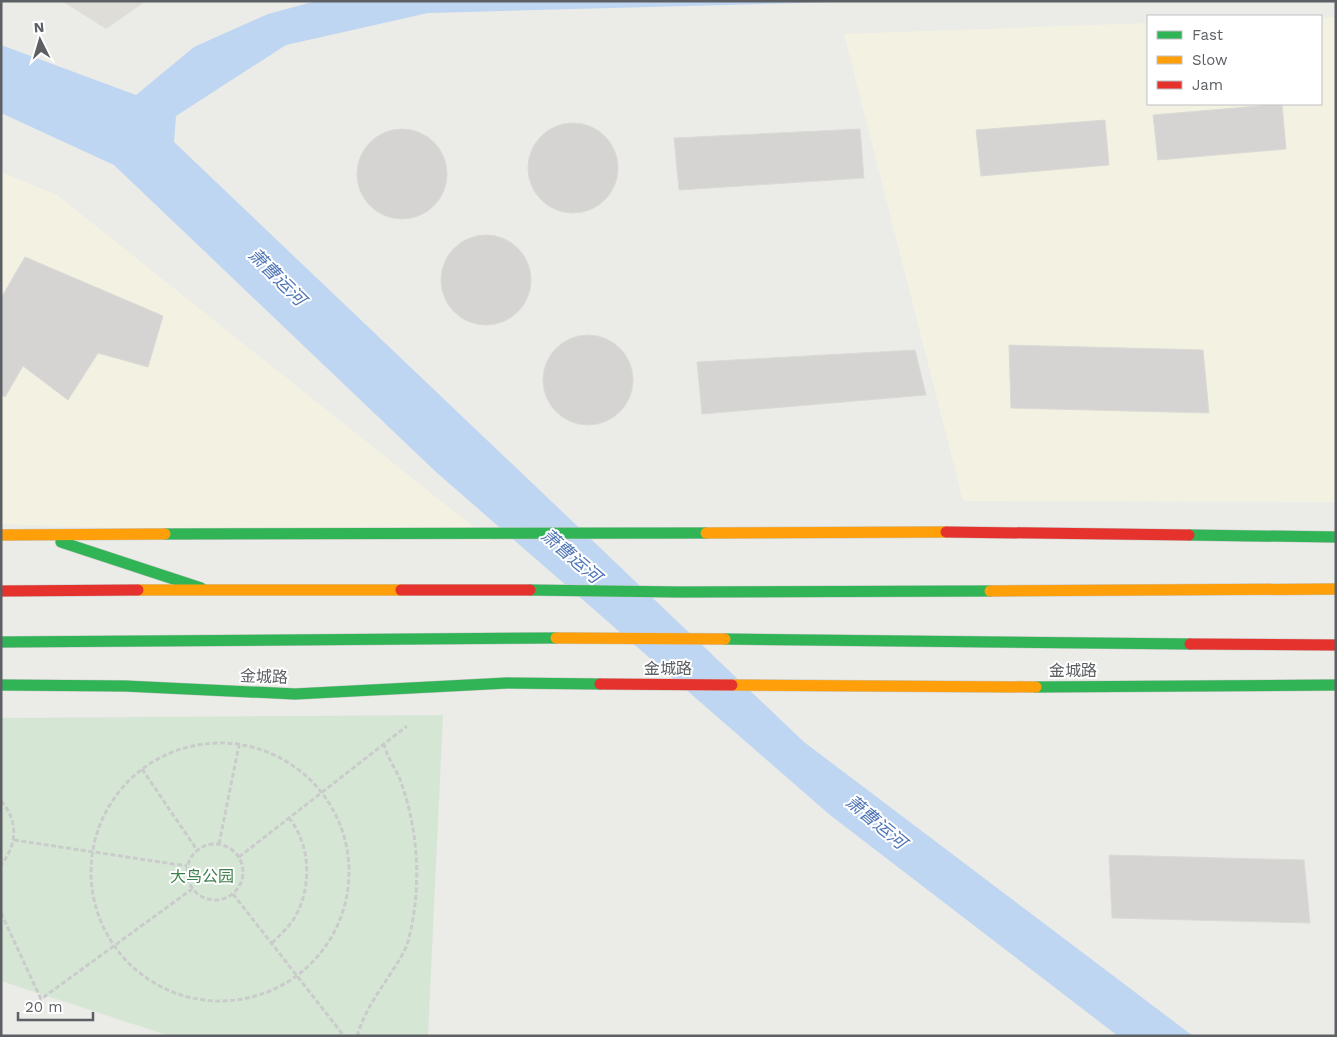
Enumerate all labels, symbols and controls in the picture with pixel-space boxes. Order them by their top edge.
north arrow [15,15,65,65]
legend [1147,15,1322,105]
text: N [33,19,45,35]
text: Fast [1192,26,1224,44]
text: Slow [1192,51,1228,69]
text: Jam [1192,76,1223,94]
water label: 萧曹运河 [244,244,312,312]
water label: 萧曹运河 [537,524,608,589]
street label: 金城路 [644,659,692,678]
street label: 金城路 [1049,661,1097,680]
street label: 金城路 [240,666,288,687]
water label: 萧曹运河 [842,790,913,855]
park label: 大鸟公园 [170,867,234,886]
scale bar [18,990,92,1022]
text: 20 m [25,998,63,1016]

